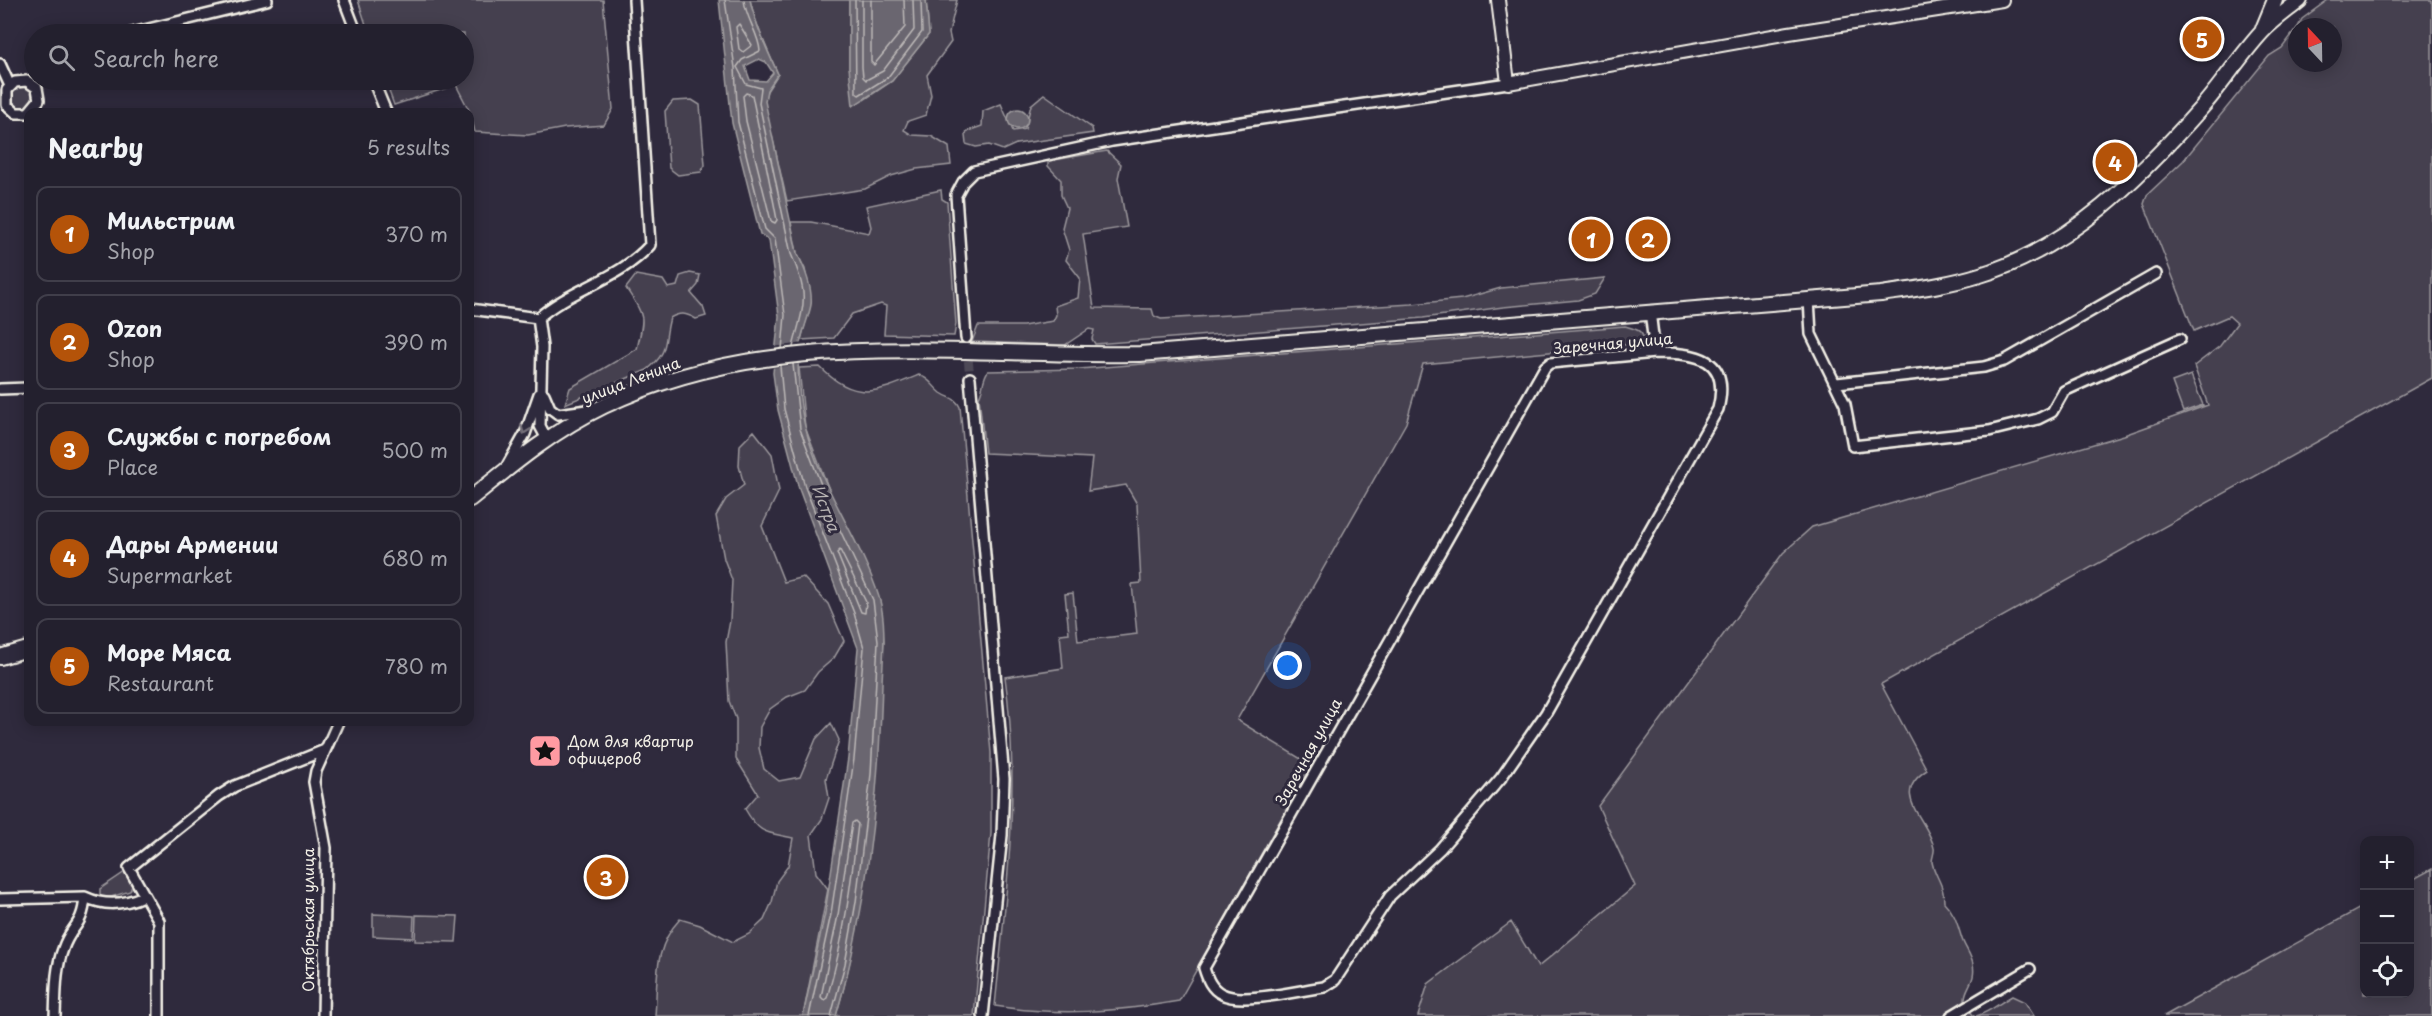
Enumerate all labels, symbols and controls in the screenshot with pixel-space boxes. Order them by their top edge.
pin: 5 [2182,16,2222,62]
north arrow [2288,18,2342,72]
search box [24,24,474,90]
icon: search [45,41,78,74]
text: Search here [93,41,219,74]
text: Nearby [48,128,143,167]
text: 5 results [367,132,450,162]
pin: 4 [2096,140,2134,184]
text: Мильстрим [107,203,236,236]
pin: 1 [1572,216,1610,262]
pin: 2 [1628,216,1668,262]
text: 1 [65,219,74,249]
text: 370 m [385,219,448,249]
text: Shop [107,236,155,266]
text: Ozon [107,311,162,344]
street label: Заречная улица [1552,326,1674,359]
text: 2 [62,327,77,357]
text: 390 m [384,327,448,357]
text: Shop [107,344,155,374]
street label: улица Ленина [578,350,684,409]
text: Службы с погребом [107,419,331,452]
one-way arrow [520,425,533,435]
text: 3 [63,435,76,465]
text: 500 m [381,435,448,465]
text: Place [107,452,158,482]
water label: Истра [807,481,847,535]
text: Дары Армении [107,527,279,560]
text: 4 [63,543,76,573]
text: 680 m [382,543,448,573]
text: Supermarket [107,560,233,590]
text: Море Мяса [107,635,231,668]
text: 5 [63,651,76,681]
text: 780 m [385,651,448,681]
your location [1273,651,1302,680]
text: Restaurant [107,668,214,698]
street label: Заречная улица [1269,693,1347,809]
place label: Дом для квартир офицеров [567,729,694,769]
place icon: Дом для квартир офицеров [527,733,563,769]
map controls [2360,836,2414,998]
button: + [2360,836,2414,890]
street label: Октябрьская улица [296,847,319,992]
pin: 3 [586,854,626,900]
button: − [2360,890,2414,944]
button: locate [2360,944,2414,998]

